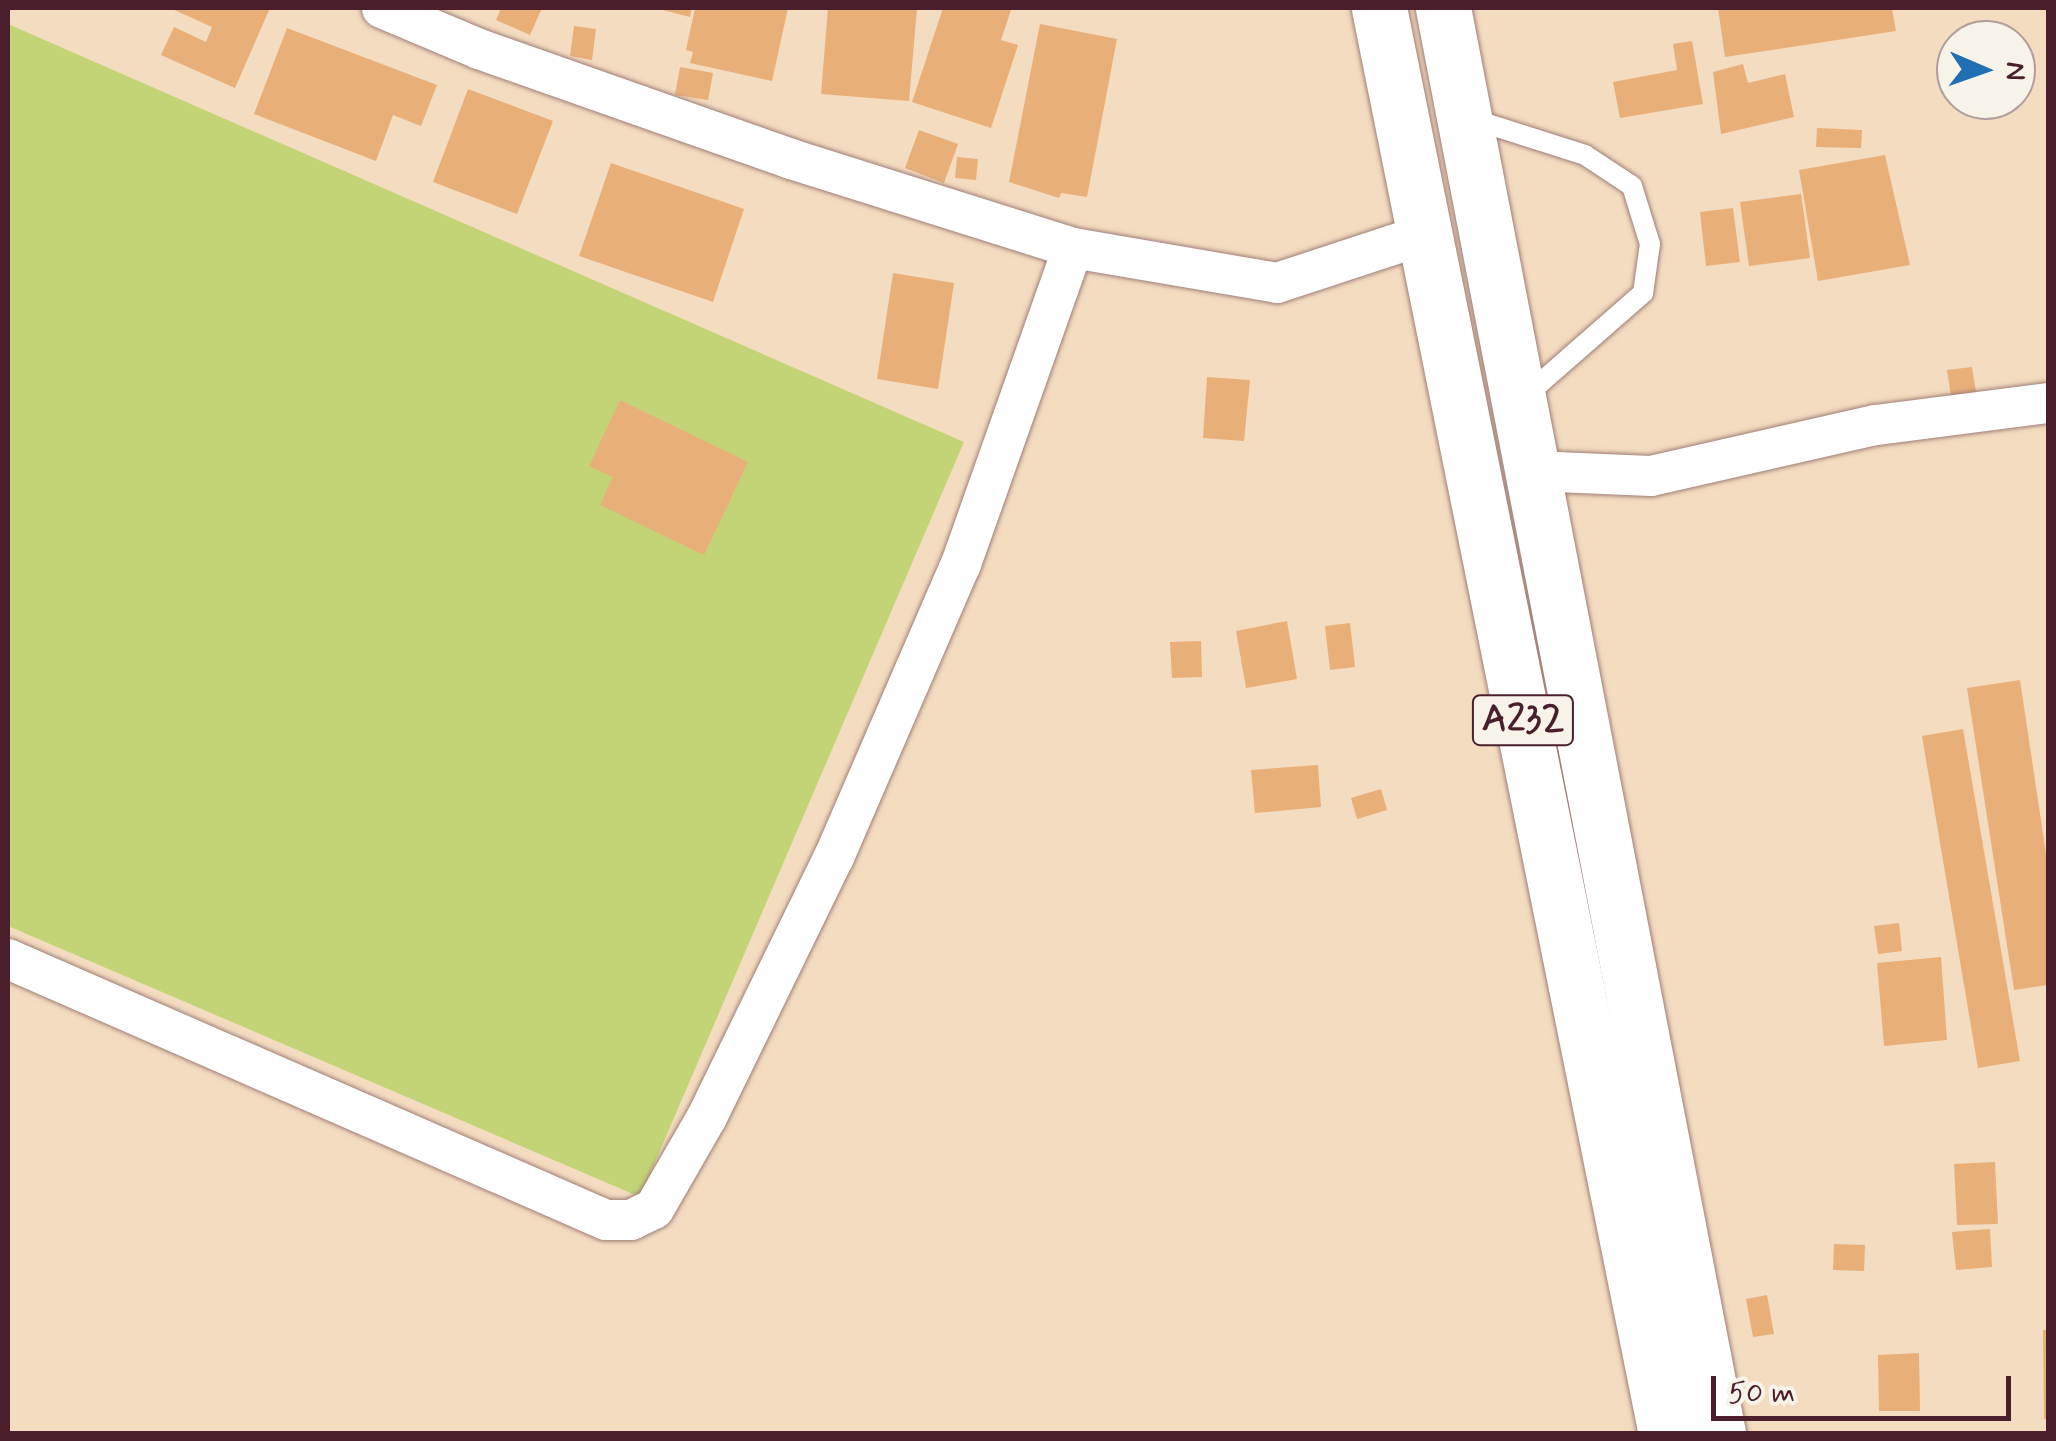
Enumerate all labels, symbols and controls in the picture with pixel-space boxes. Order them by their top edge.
north arrow [1936,20,2036,120]
text: N [1996,61,2033,81]
road number: A232 [1470,687,1576,753]
scale bar [1716,1356,2016,1418]
text: 50 m [1728,1374,1795,1413]

